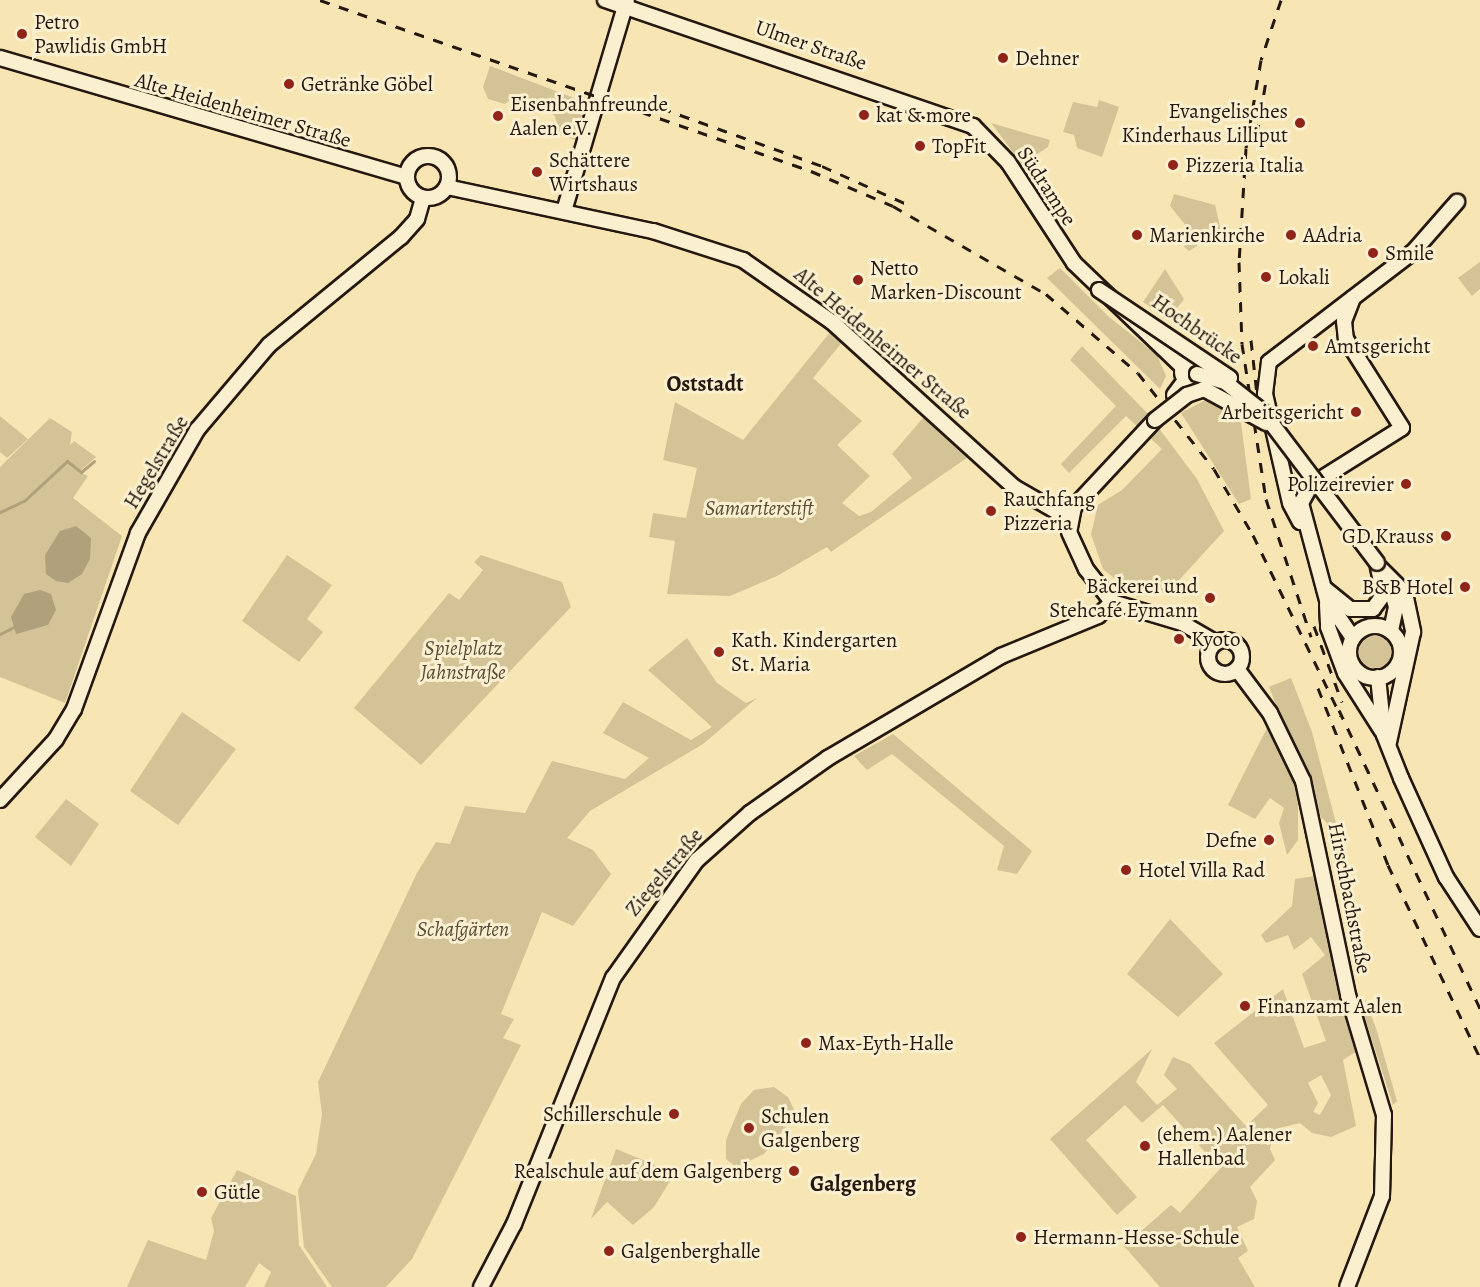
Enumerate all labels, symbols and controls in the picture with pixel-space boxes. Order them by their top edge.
place label: Petro Pawlidis GmbH [34,9,167,59]
street label: Ulmer Straße [752,14,870,76]
marker: Petro Pawlidis GmbH [15,27,29,41]
place label: Dehner [1015,45,1079,71]
marker: Dehner [996,51,1010,65]
street label: Alte Heidenheimer Straße [132,67,354,153]
place label: Getränke Göbel [301,71,433,97]
marker: Getränke Göbel [282,77,296,91]
place label: Eisenbahnfreunde Aalen e.V. [510,91,668,141]
place label: Evangelisches Kinderhaus Lilliput [1122,98,1288,148]
place label: kat & more [876,102,971,128]
marker: kat & more [857,108,871,122]
marker: Eisenbahnfreunde Aalen e.V. [491,109,505,123]
marker: Evangelisches Kinderhaus Lilliput [1293,116,1307,130]
place label: TopFit [932,133,987,159]
marker: TopFit [913,139,927,153]
street label: Südrampe [1012,142,1082,230]
place label: Schättere Wirtshaus [549,147,638,197]
place label: Pizzeria Italia [1185,152,1304,178]
marker: Pizzeria Italia [1166,158,1180,172]
marker: Schättere Wirtshaus [530,165,544,179]
place label: Marienkirche [1149,222,1265,248]
place label: AAdria [1303,222,1362,248]
marker: Marienkirche [1130,228,1144,242]
marker: AAdria [1284,228,1298,242]
place label: Smile [1385,240,1434,266]
marker: Smile [1366,246,1380,260]
place label: Netto Marken-Discount [870,255,1022,305]
street label: Alte Heidenheimer Straße [789,262,977,424]
place label: Lokali [1278,264,1330,290]
marker: Lokali [1259,270,1273,284]
marker: Netto Marken-Discount [851,273,865,287]
street label: Hochbrücke [1147,289,1247,369]
place label: Amtsgericht [1325,333,1431,359]
marker: Amtsgericht [1306,339,1320,353]
district label: Oststadt [666,372,744,398]
place label: Arbeitsgericht [1222,399,1344,425]
marker: Arbeitsgericht [1349,405,1363,419]
street label: Hegelstraße [118,411,194,513]
place label: Polizeirevier [1287,471,1394,497]
marker: Polizeirevier [1399,477,1413,491]
place label: Rauchfang Pizzeria [1003,486,1095,536]
park label: Samariterstift [705,495,813,521]
marker: Rauchfang Pizzeria [984,504,998,518]
place label: GD Krauss [1342,523,1434,549]
marker: GD Krauss [1439,529,1453,543]
place label: Bäckerei und Stehcafé Eymann [1049,573,1198,623]
place label: B&B Hotel [1362,574,1453,600]
marker: B&B Hotel [1458,580,1472,594]
marker: Bäckerei und Stehcafé Eymann [1203,591,1217,605]
place label: Kyoto [1191,626,1240,652]
place label: Kath. Kindergarten St. Maria [731,627,898,677]
marker: Kyoto [1172,632,1186,646]
park label: Spielplatz Jahnstraße [420,635,506,685]
marker: Kath. Kindergarten St. Maria [712,645,726,659]
street label: Hirschbachstraße [1323,820,1377,976]
street label: Ziegelstraße [620,823,708,921]
place label: Defne [1205,827,1257,853]
marker: Defne [1262,833,1276,847]
place label: Hotel Villa Rad [1138,857,1265,883]
marker: Hotel Villa Rad [1119,863,1133,877]
park label: Schafgärten [417,916,509,942]
place label: Finanzamt Aalen [1257,993,1402,1019]
marker: Finanzamt Aalen [1238,999,1252,1013]
place label: Max-Eyth-Halle [818,1030,954,1056]
marker: Max-Eyth-Halle [799,1036,813,1050]
place label: Schillerschule [543,1101,662,1127]
place label: Schulen Galgenberg [761,1103,860,1153]
marker: Schillerschule [667,1107,681,1121]
marker: Schulen Galgenberg [742,1121,756,1135]
place label: (ehem.) Aalener Hallenbad [1157,1121,1292,1171]
marker: (ehem.) Aalener Hallenbad [1138,1139,1152,1153]
place label: Realschule auf dem Galgenberg [514,1158,782,1184]
marker: Realschule auf dem Galgenberg [787,1164,801,1178]
district label: Galgenberg [810,1172,916,1198]
place label: Gütle [214,1179,260,1205]
marker: Gütle [195,1185,209,1199]
place label: Hermann-Hesse-Schule [1033,1224,1239,1250]
marker: Hermann-Hesse-Schule [1014,1230,1028,1244]
place label: Galgenberghalle [621,1238,760,1264]
marker: Galgenberghalle [602,1244,616,1258]

